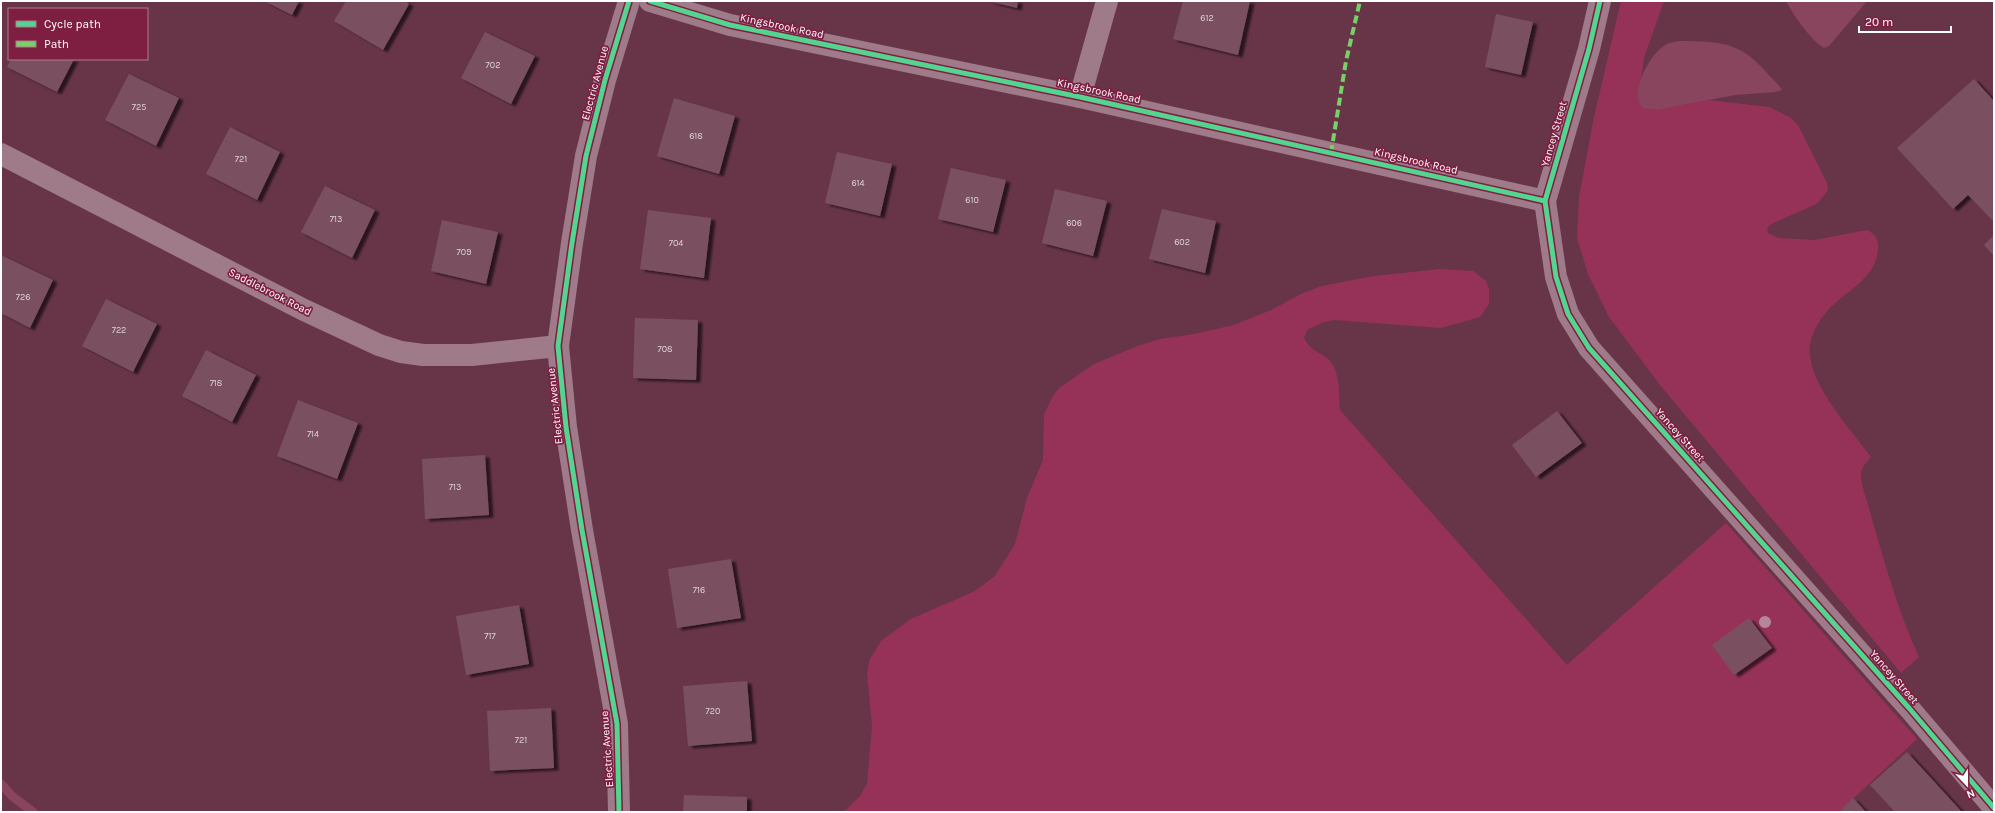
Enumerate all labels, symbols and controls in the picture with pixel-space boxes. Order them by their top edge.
legend [8,8,148,60]
scale bar [1859,8,1951,34]
street label: Kingsbrook Road [739,11,825,41]
house number: 612 [1200,13,1214,23]
text: 20 m [1865,15,1893,29]
text: Cycle path [44,17,101,31]
text: Path [44,37,69,51]
street label: Electric Avenue [579,44,611,122]
house number: 702 [486,60,500,70]
street label: Kingsbrook Road [1056,76,1142,106]
street label: Yancey Street [1538,100,1570,168]
house number: 725 [132,102,146,112]
house number: 618 [689,131,703,141]
street label: Kingsbrook Road [1373,145,1459,177]
house number: 721 [235,154,247,164]
house number: 614 [851,178,865,188]
house number: 610 [965,195,979,205]
house number: 713 [330,214,342,224]
house number: 606 [1066,218,1082,228]
house number: 602 [1174,237,1190,247]
house number: 704 [669,238,683,248]
house number: 709 [457,247,471,257]
street label: Saddlebrook Road [226,266,314,318]
house number: 726 [16,292,30,302]
house number: 722 [112,325,126,335]
house number: 708 [657,344,673,354]
street label: Electric Avenue [545,367,565,445]
house number: 718 [210,378,223,388]
street label: Yancey Street [1653,406,1707,464]
house number: 714 [307,429,319,439]
house number: 713 [449,482,461,492]
house number: 716 [693,585,705,595]
house number: 717 [484,631,496,641]
street label: Yancey Street [1867,647,1921,707]
house number: 720 [706,706,720,716]
street label: Electric Avenue [598,710,616,788]
house number: 721 [515,735,527,745]
north arrow [1947,765,1987,805]
text: N [1964,786,1977,801]

